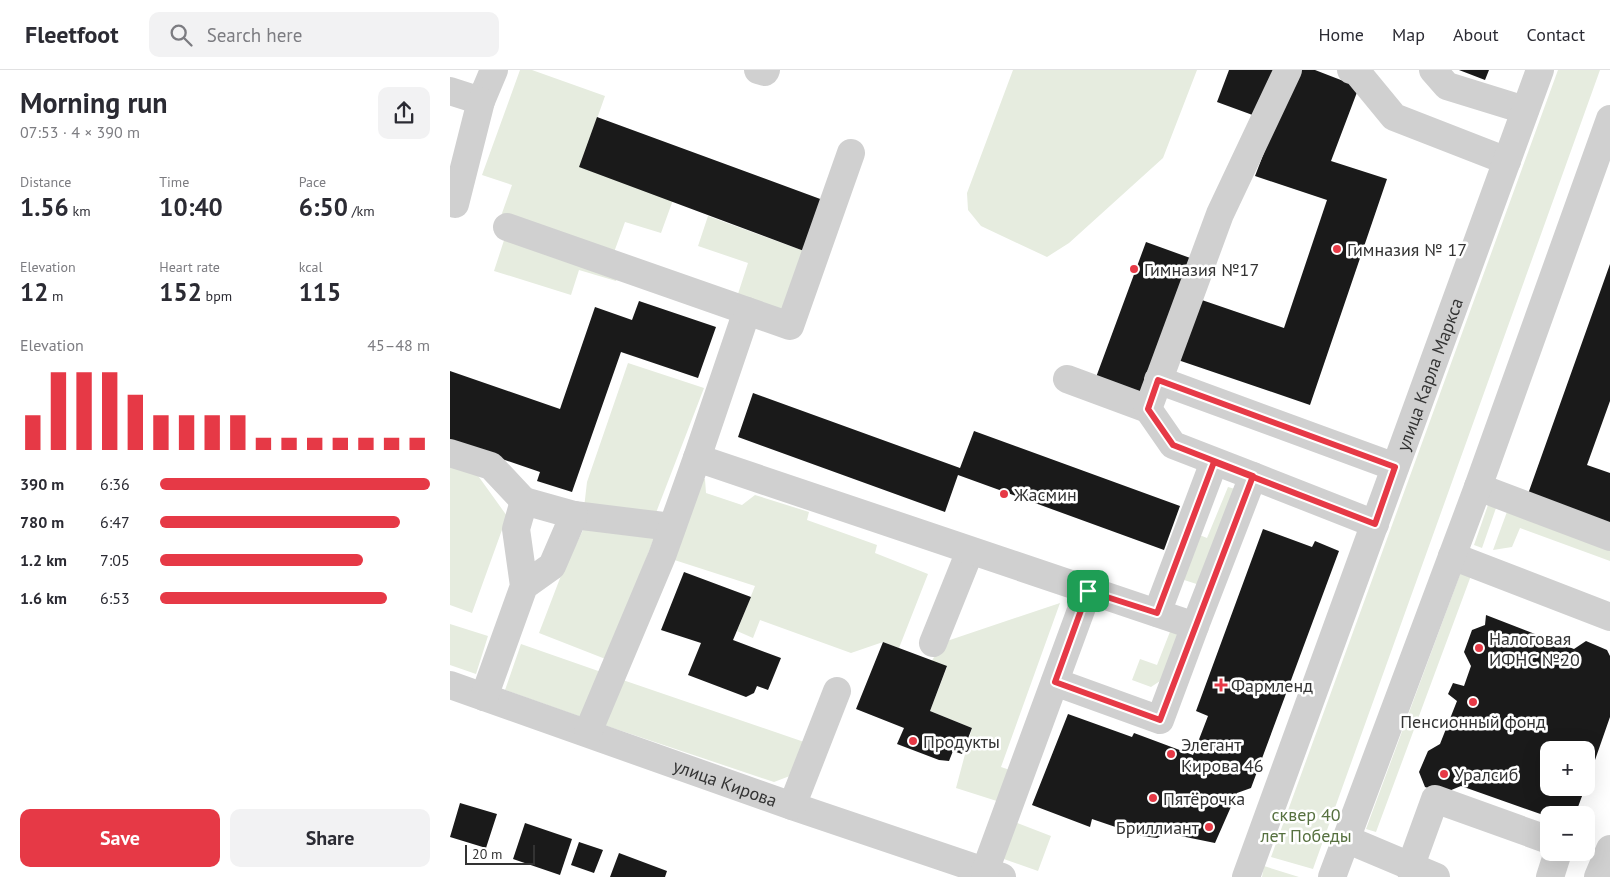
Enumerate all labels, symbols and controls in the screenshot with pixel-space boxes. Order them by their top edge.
search box [149,12,499,57]
text: Fleetfoot [25,19,119,50]
icon: search [167,21,195,49]
text: Search here [207,23,302,47]
text: Home [1318,23,1364,46]
text: Map [1392,23,1425,46]
text: About [1453,23,1499,46]
text: Contact [1527,23,1585,46]
text: Morning run [20,84,168,121]
button: share [378,87,430,139]
text: 07:53 · 4 × 390 m [20,122,140,142]
text: Distance [20,173,71,191]
text: Time [159,173,189,191]
text: Pace [299,173,326,191]
text: 1.56 [20,191,69,223]
text: 10:40 [159,191,223,223]
text: 6:50 [299,191,348,223]
text: km [69,202,91,220]
text: /km [348,202,375,220]
place label: Гимназия № 17 [1347,238,1467,261]
marker: Гимназия № 17 [1331,243,1343,255]
text: Elevation [20,258,76,276]
text: Heart rate [159,258,220,276]
text: kcal [299,258,323,276]
place label: Гимназия №17 [1144,258,1259,281]
marker: Гимназия №17 [1128,263,1140,275]
text: 12 [20,276,48,308]
text: 152 [159,276,202,308]
text: 115 [299,276,341,308]
text: m [48,287,63,305]
text: bpm [202,287,232,305]
street label: улица Карла Маркса [1391,295,1468,454]
text: Elevation [20,335,84,355]
text: 45–48 m [367,335,430,355]
text: 390 m [20,474,64,494]
text: 6:36 [100,474,130,494]
place label: Жасмин [1013,483,1077,506]
marker: Жасмин [998,488,1010,500]
text: 780 m [20,512,64,532]
text: 6:47 [100,512,130,532]
text: 1.2 km [20,550,67,570]
text: 7:05 [100,550,130,570]
pin [1067,570,1109,612]
icon: arrive [1074,577,1102,605]
text: 1.6 km [20,588,67,608]
text: 6:53 [100,588,130,608]
place label: Налоговая ИФНС №20 [1489,627,1580,671]
marker: Налоговая ИФНС №20 [1473,642,1485,654]
place label: Фармленд [1231,674,1313,697]
marker: Фармленд [1215,679,1227,691]
marker: Пенсионный фонд [1467,696,1479,708]
place label: Пенсионный фонд [1400,710,1546,733]
place label: Продукты [923,730,1000,753]
place label: Элегант Кирова 46 [1181,733,1264,777]
marker: Продукты [907,735,919,747]
map controls [1540,741,1595,861]
button: + [1540,741,1595,796]
marker: Элегант Кирова 46 [1165,748,1177,760]
street label: улица Кирова [670,753,780,811]
place label: Уралсиб [1454,763,1518,786]
marker: Уралсиб [1438,768,1450,780]
place label: Пятёрочка [1163,787,1245,810]
marker: Пятёрочка [1147,792,1159,804]
park label: сквер 40 лет Победы [1259,803,1352,847]
button: − [1540,806,1595,861]
button: Save [20,809,220,867]
button: Share [230,809,430,867]
place label: Бриллиант [1116,816,1200,839]
marker: Бриллиант [1203,821,1215,833]
scale bar [465,842,535,865]
text: 20 m [472,845,502,863]

